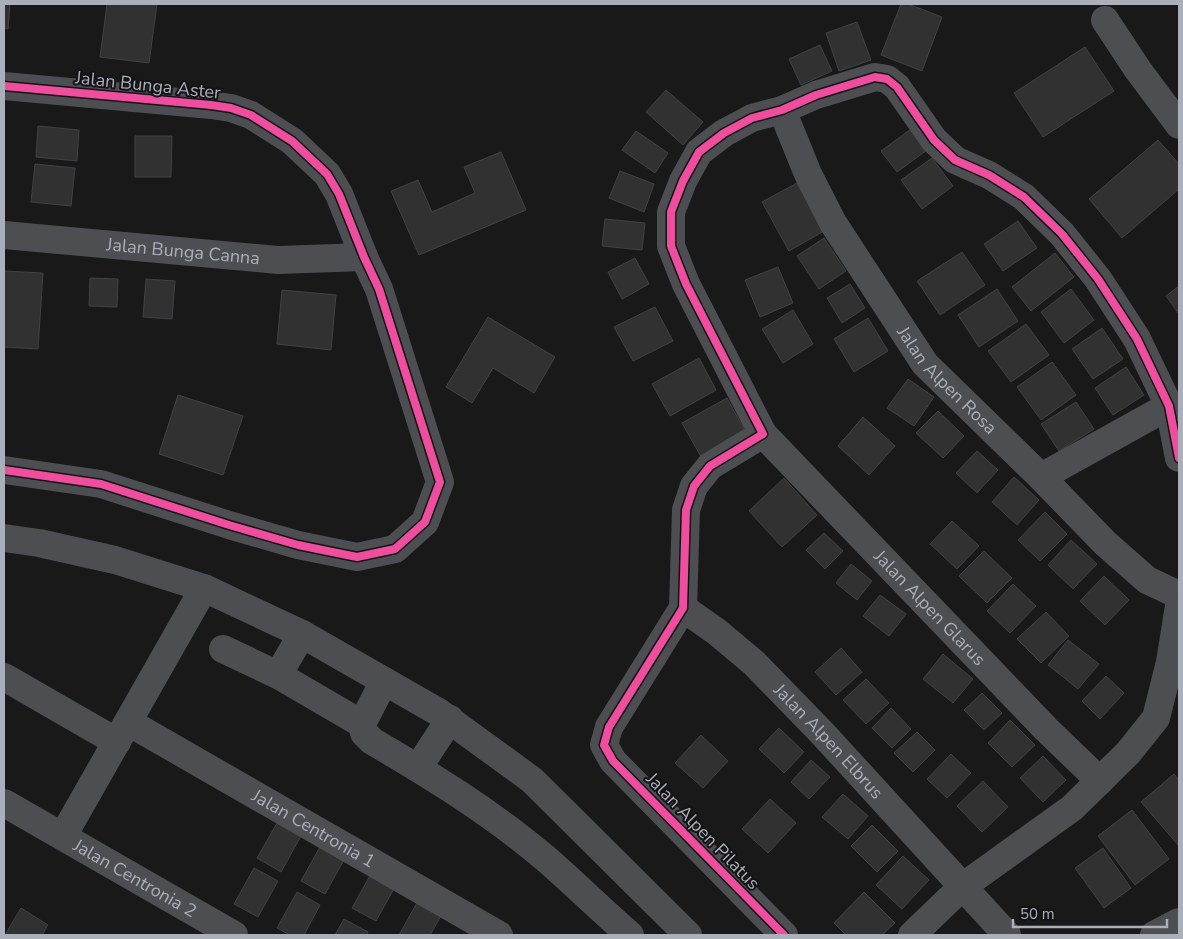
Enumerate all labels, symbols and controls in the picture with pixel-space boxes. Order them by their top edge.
street label: Jalan Bunga Aster [73,65,222,105]
street label: Jalan Bunga Canna [105,232,261,270]
street label: Jalan Alpen Rosa [891,321,1002,439]
street label: Jalan Alpen Glarus [868,544,991,671]
street label: Jalan Alpen Elbrus [768,678,889,804]
street label: Jalan Alpen Pilatus [640,767,765,895]
street label: Jalan Centronia 1 [247,783,380,873]
street label: Jalan Centronia 2 [68,833,201,923]
scale bar [1013,896,1167,928]
text: 50 m [1020,904,1055,924]

